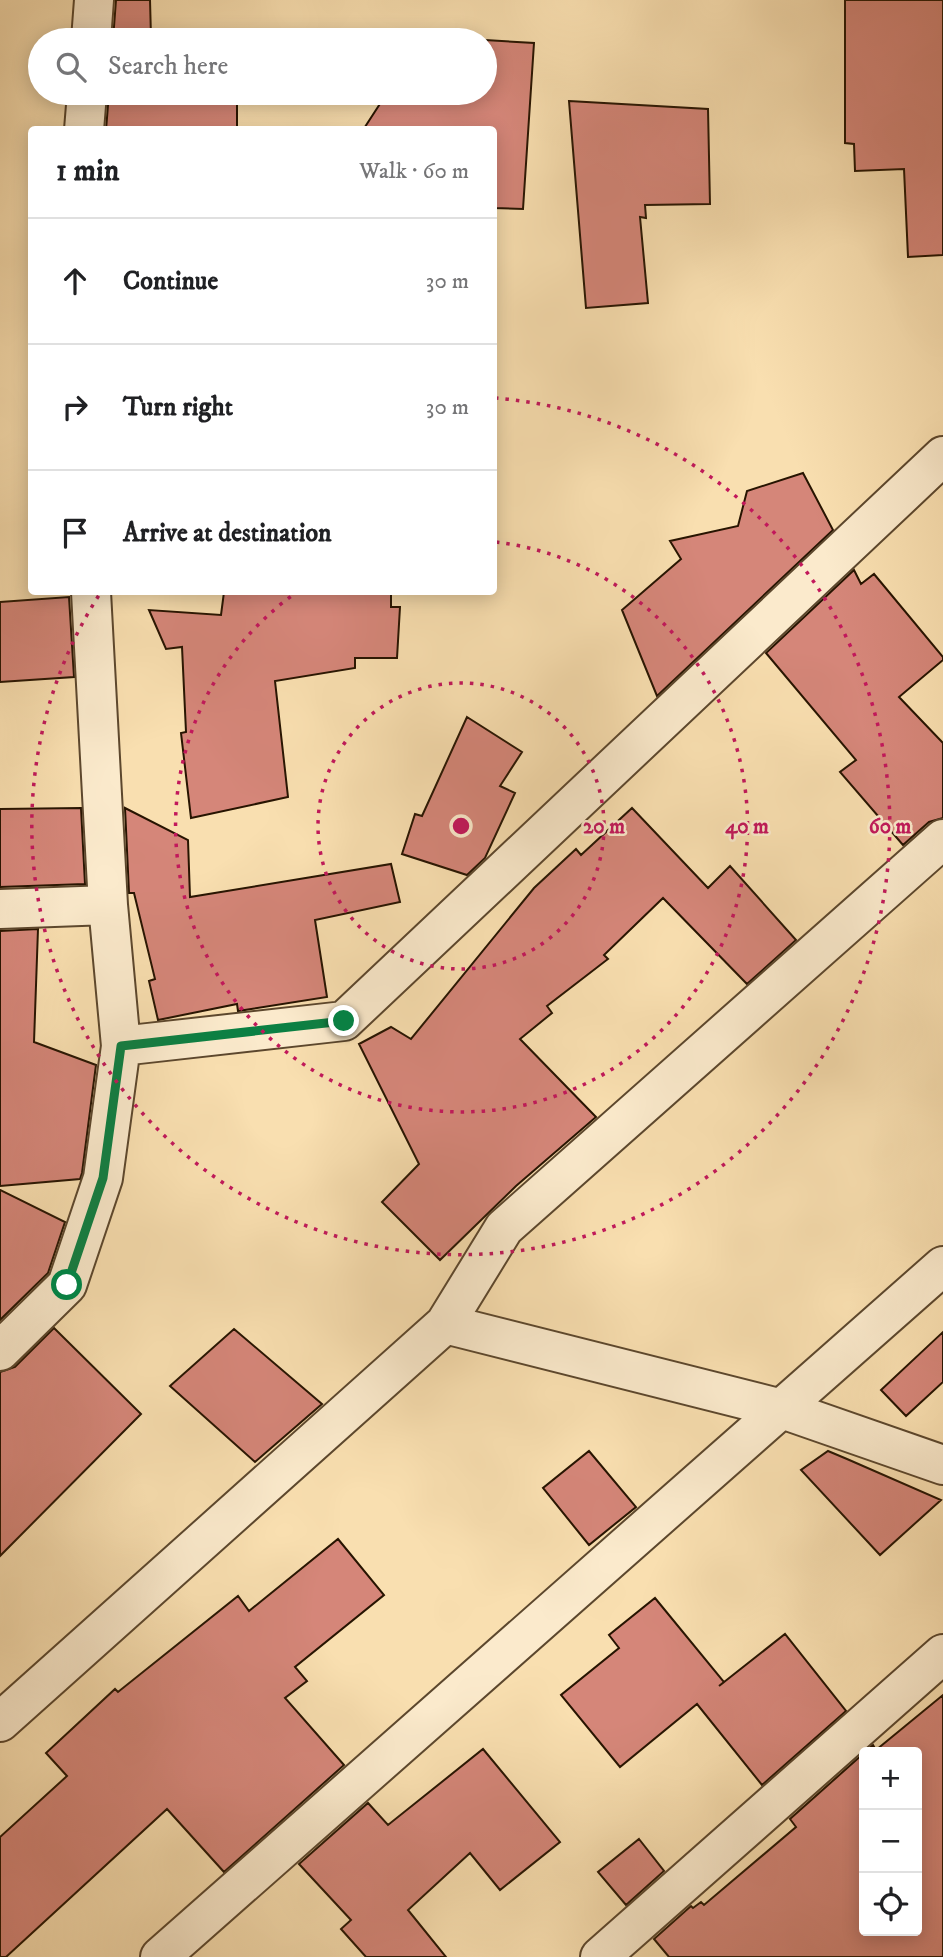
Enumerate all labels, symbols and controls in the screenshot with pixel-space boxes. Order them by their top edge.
search box [28,28,497,105]
icon: search [52,48,90,86]
text: Search here [108,50,228,83]
text: 1 min [56,153,119,190]
text: Walk · 60 m [359,157,469,186]
icon: ahead [56,262,94,300]
text: Continue [123,265,218,298]
text: 30 m [426,267,469,296]
icon: right [56,388,94,426]
text: Turn right [123,391,233,424]
text: 30 m [426,393,469,422]
icon: arrive [56,514,94,552]
text: Arrive at destination [123,517,332,550]
centre of rings [449,814,473,838]
text: 20 m [583,814,625,840]
text: 40 m [725,814,769,840]
text: 60 m [869,814,911,840]
route end [328,1005,359,1036]
route start [51,1269,82,1300]
map controls [859,1747,922,1936]
button: + [859,1747,922,1810]
button: − [859,1810,922,1873]
button: locate [859,1873,922,1936]

